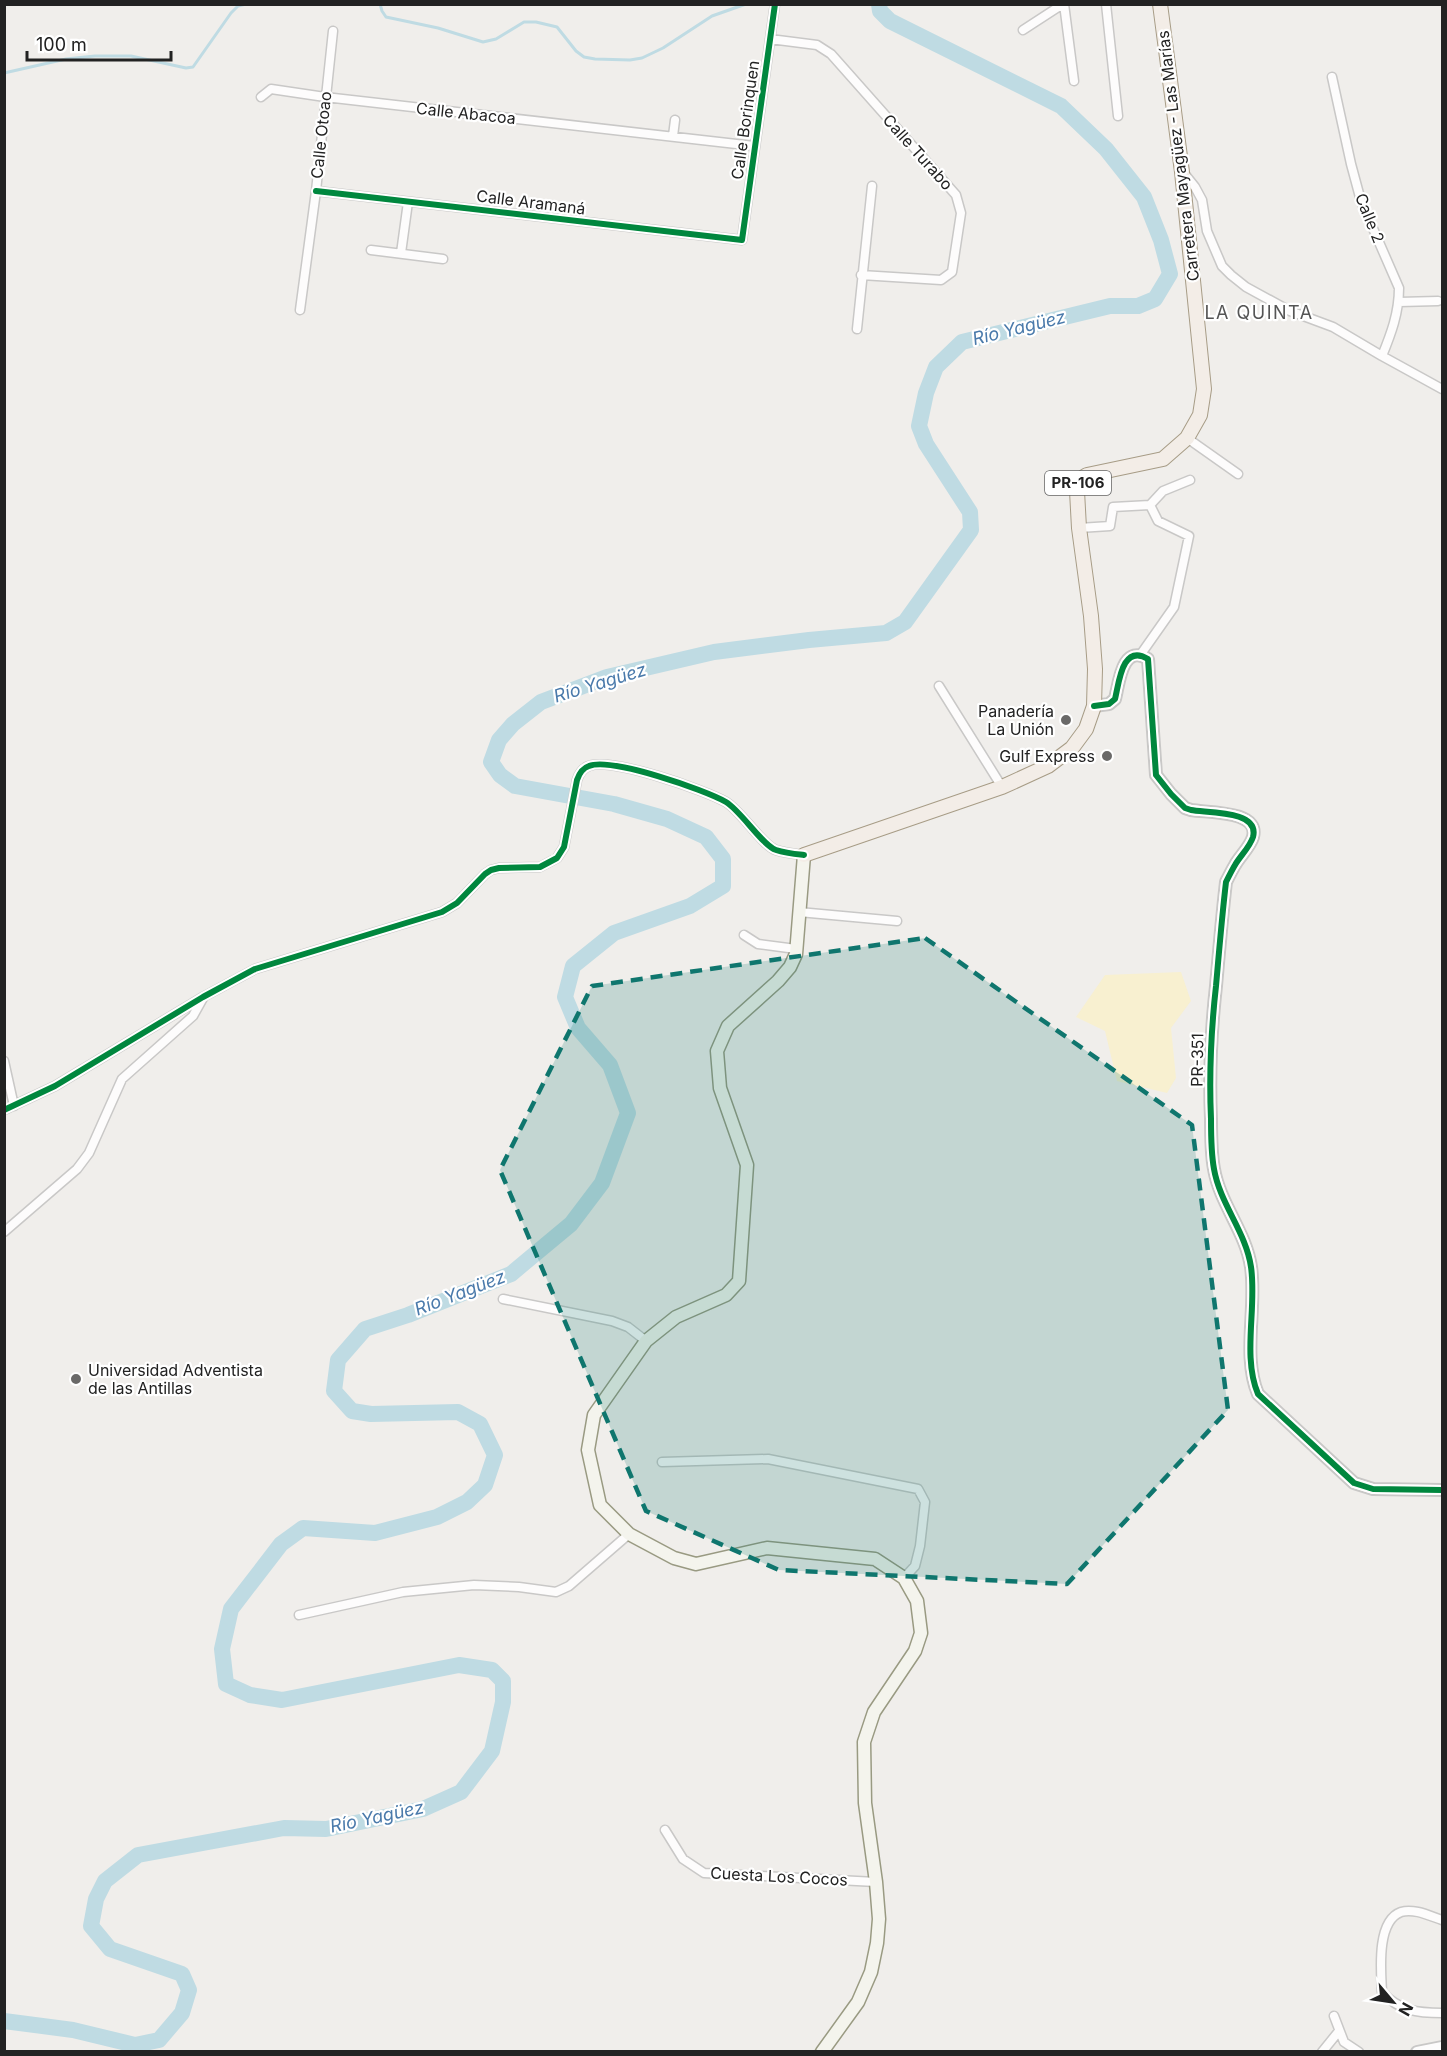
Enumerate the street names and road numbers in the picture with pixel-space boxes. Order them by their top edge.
street label: Carretera Mayagüez - Las Marías [1153,29,1203,283]
street label: Calle Borinquen [727,59,763,181]
street label: Calle Otoao [306,90,336,180]
street label: Calle Abacoa [415,98,517,128]
street label: Calle Turabo [879,110,957,194]
street label: Calle Aramaná [475,185,587,219]
street label: Calle 2 [1351,190,1389,246]
road number: PR-106 [1045,471,1111,495]
street label: PR-351 [1187,1033,1207,1087]
street label: Cuesta Los Cocos [710,1862,848,1890]

